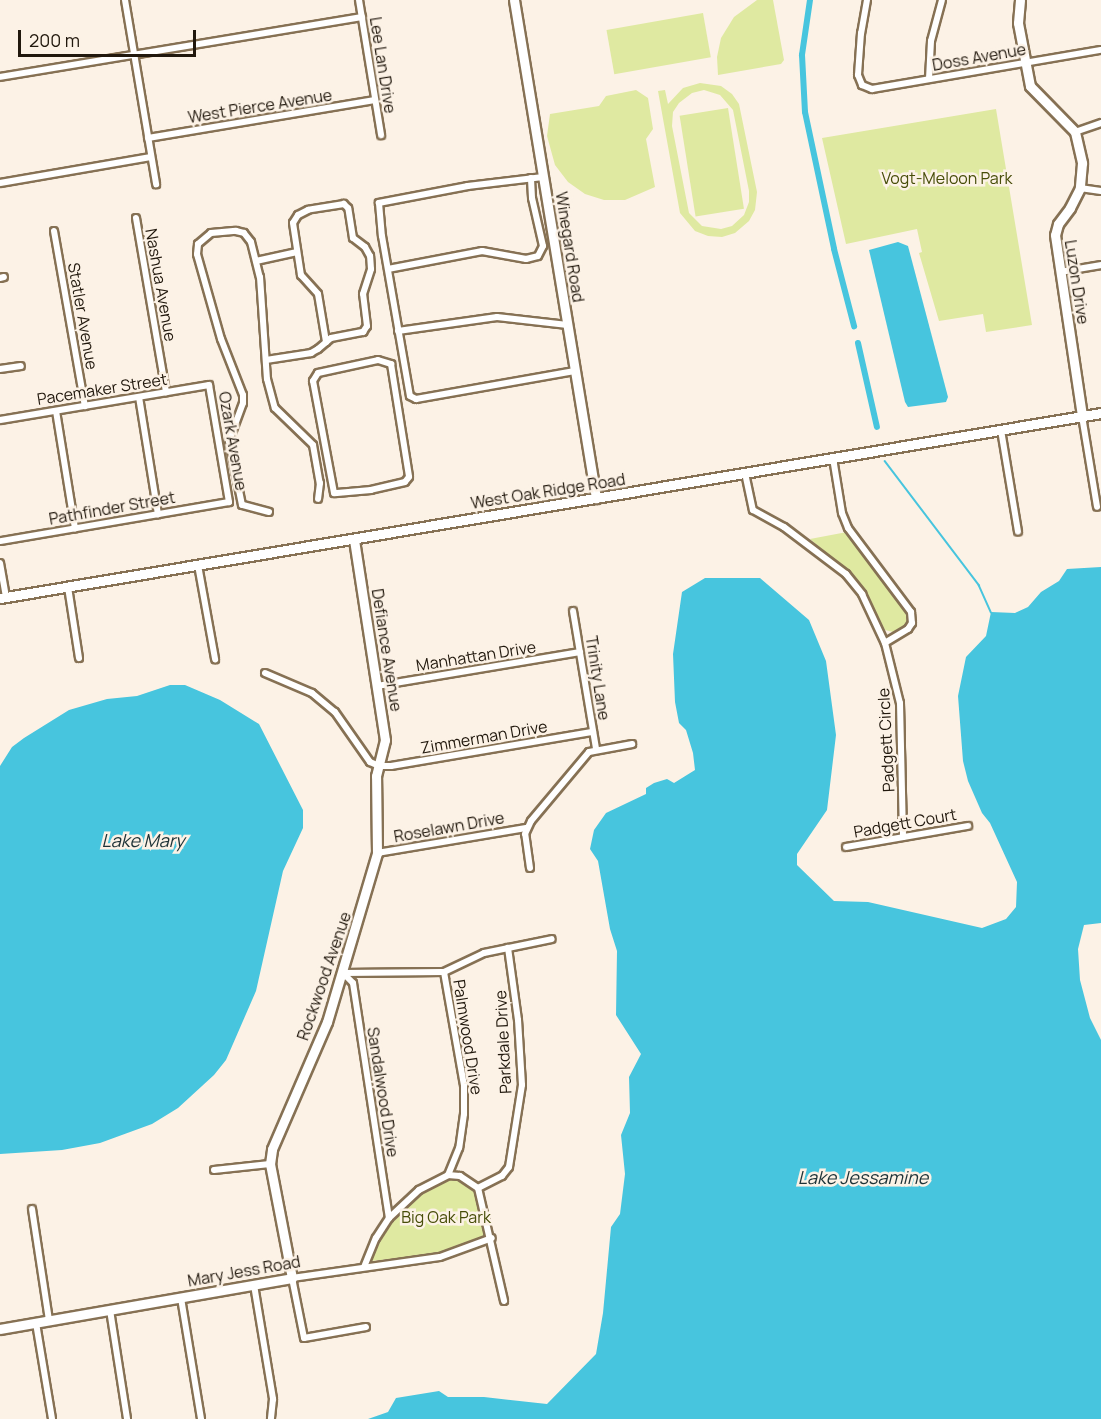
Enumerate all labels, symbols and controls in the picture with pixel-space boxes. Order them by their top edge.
street label: Lee Lan Drive [366,15,400,115]
scale bar [21,18,200,56]
text: 200 m [29,28,80,52]
street label: Doss Avenue [931,39,1027,75]
street label: West Pierce Avenue [187,85,333,127]
park label: Vogt-Meloon Park [882,168,1012,188]
street label: Winegard Road [552,190,588,304]
street label: Nashua Avenue [142,227,180,343]
street label: Luzon Drive [1061,238,1093,326]
street label: Statler Avenue [64,261,102,371]
street label: Pacemaker Street [36,369,168,409]
street label: Ozark Avenue [215,390,251,492]
street label: West Oak Ridge Road [469,469,627,513]
street label: Pathfinder Street [47,487,177,529]
street label: Defiance Avenue [368,587,406,713]
street label: Trinity Lane [582,634,614,722]
street label: Manhattan Drive [415,637,537,675]
street label: Padgett Circle [874,688,898,792]
street label: Zimmerman Drive [419,716,549,758]
street label: Padgett Court [852,805,958,841]
street label: Roselawn Drive [392,808,506,846]
water label: Lake Mary [101,829,185,851]
street label: Rockwood Avenue [293,909,355,1043]
street label: Palmwood Drive [449,978,487,1096]
street label: Parkdale Drive [491,990,515,1094]
street label: Sandalwood Drive [363,1026,403,1158]
water label: Lake Jessamine [798,1166,928,1188]
park label: Big Oak Park [401,1207,491,1227]
street label: Mary Jess Road [186,1252,302,1290]

